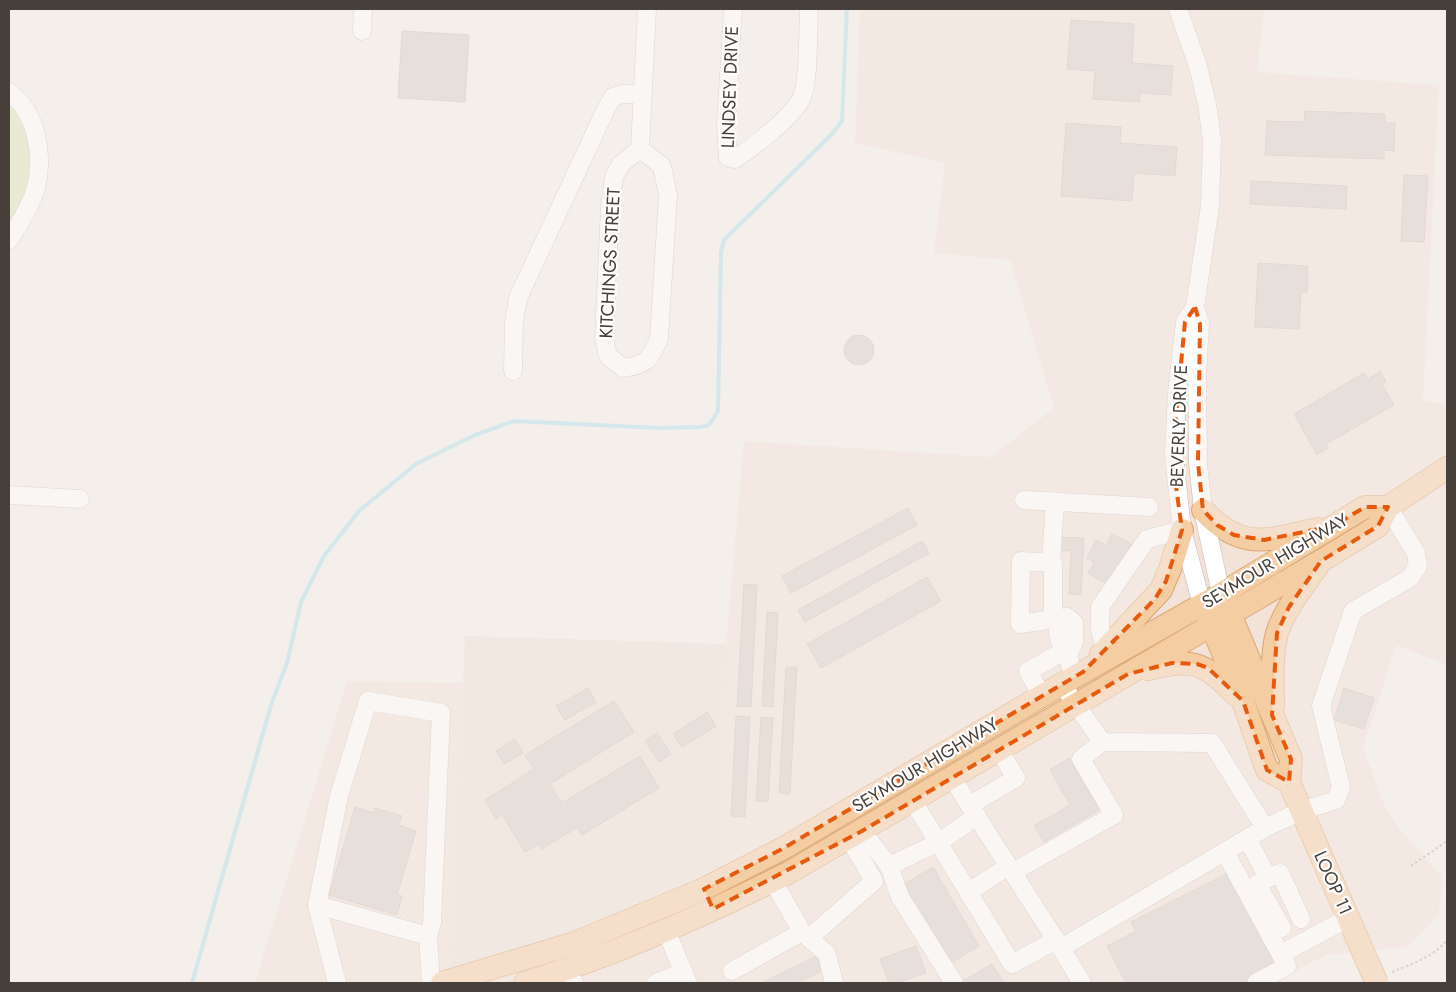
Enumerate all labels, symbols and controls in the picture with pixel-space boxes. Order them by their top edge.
street label: LINDSEY DRIVE [715,25,745,149]
street label: KITCHINGS STREET [593,186,627,339]
street label: BEVERLY DRIVE [1164,364,1194,488]
street label: SEYMOUR HIGHWAY [1197,507,1354,615]
street label: SEYMOUR HIGHWAY [847,711,1004,819]
street label: LOOP 11 [1307,847,1359,919]

